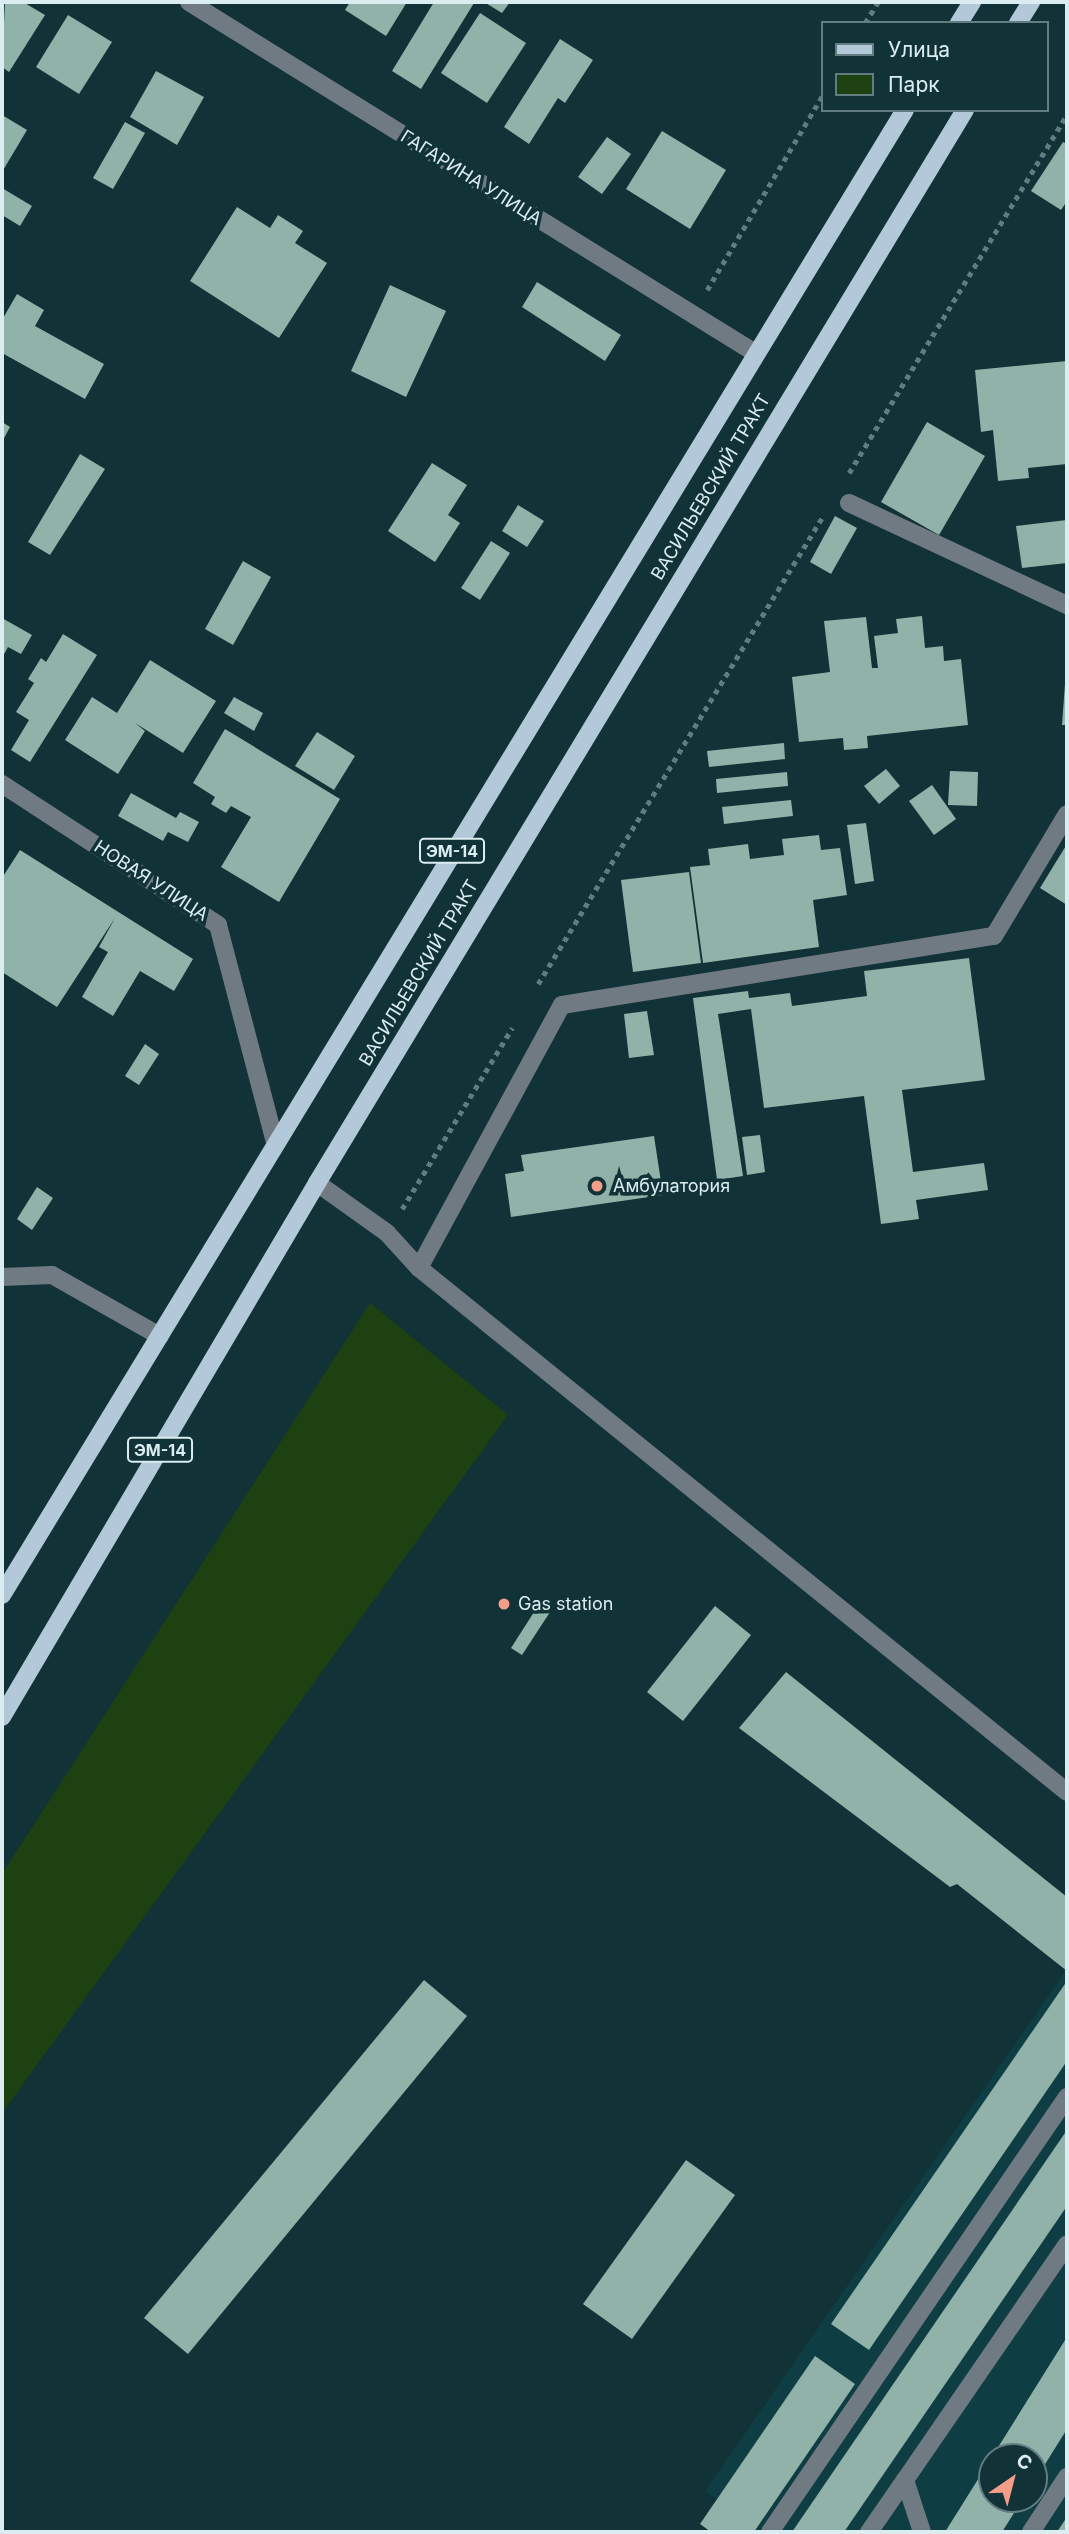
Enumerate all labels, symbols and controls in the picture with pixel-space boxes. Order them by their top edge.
legend [820,21,1048,112]
text: Улица [888,37,950,62]
text: Парк [888,72,940,97]
street label: ГАГАРИНА УЛИЦА [396,126,546,230]
street label: ВАСИЛЬЕВСКИЙ ТРАКТ [647,390,775,584]
street label: НОВАЯ УЛИЦА [90,836,212,926]
road number: ЭМ-14 [419,838,485,864]
street label: ВАСИЛЬЕВСКИЙ ТРАКТ [355,876,483,1070]
place label: Амбулатория [613,1175,730,1197]
marker: Амбулатория [587,1176,607,1196]
road number: ЭМ-14 [127,1438,193,1462]
place label: Gas station [518,1593,613,1615]
marker: Gas station [496,1596,512,1612]
north arrow [978,2443,1048,2513]
text: С [1012,2449,1037,2475]

